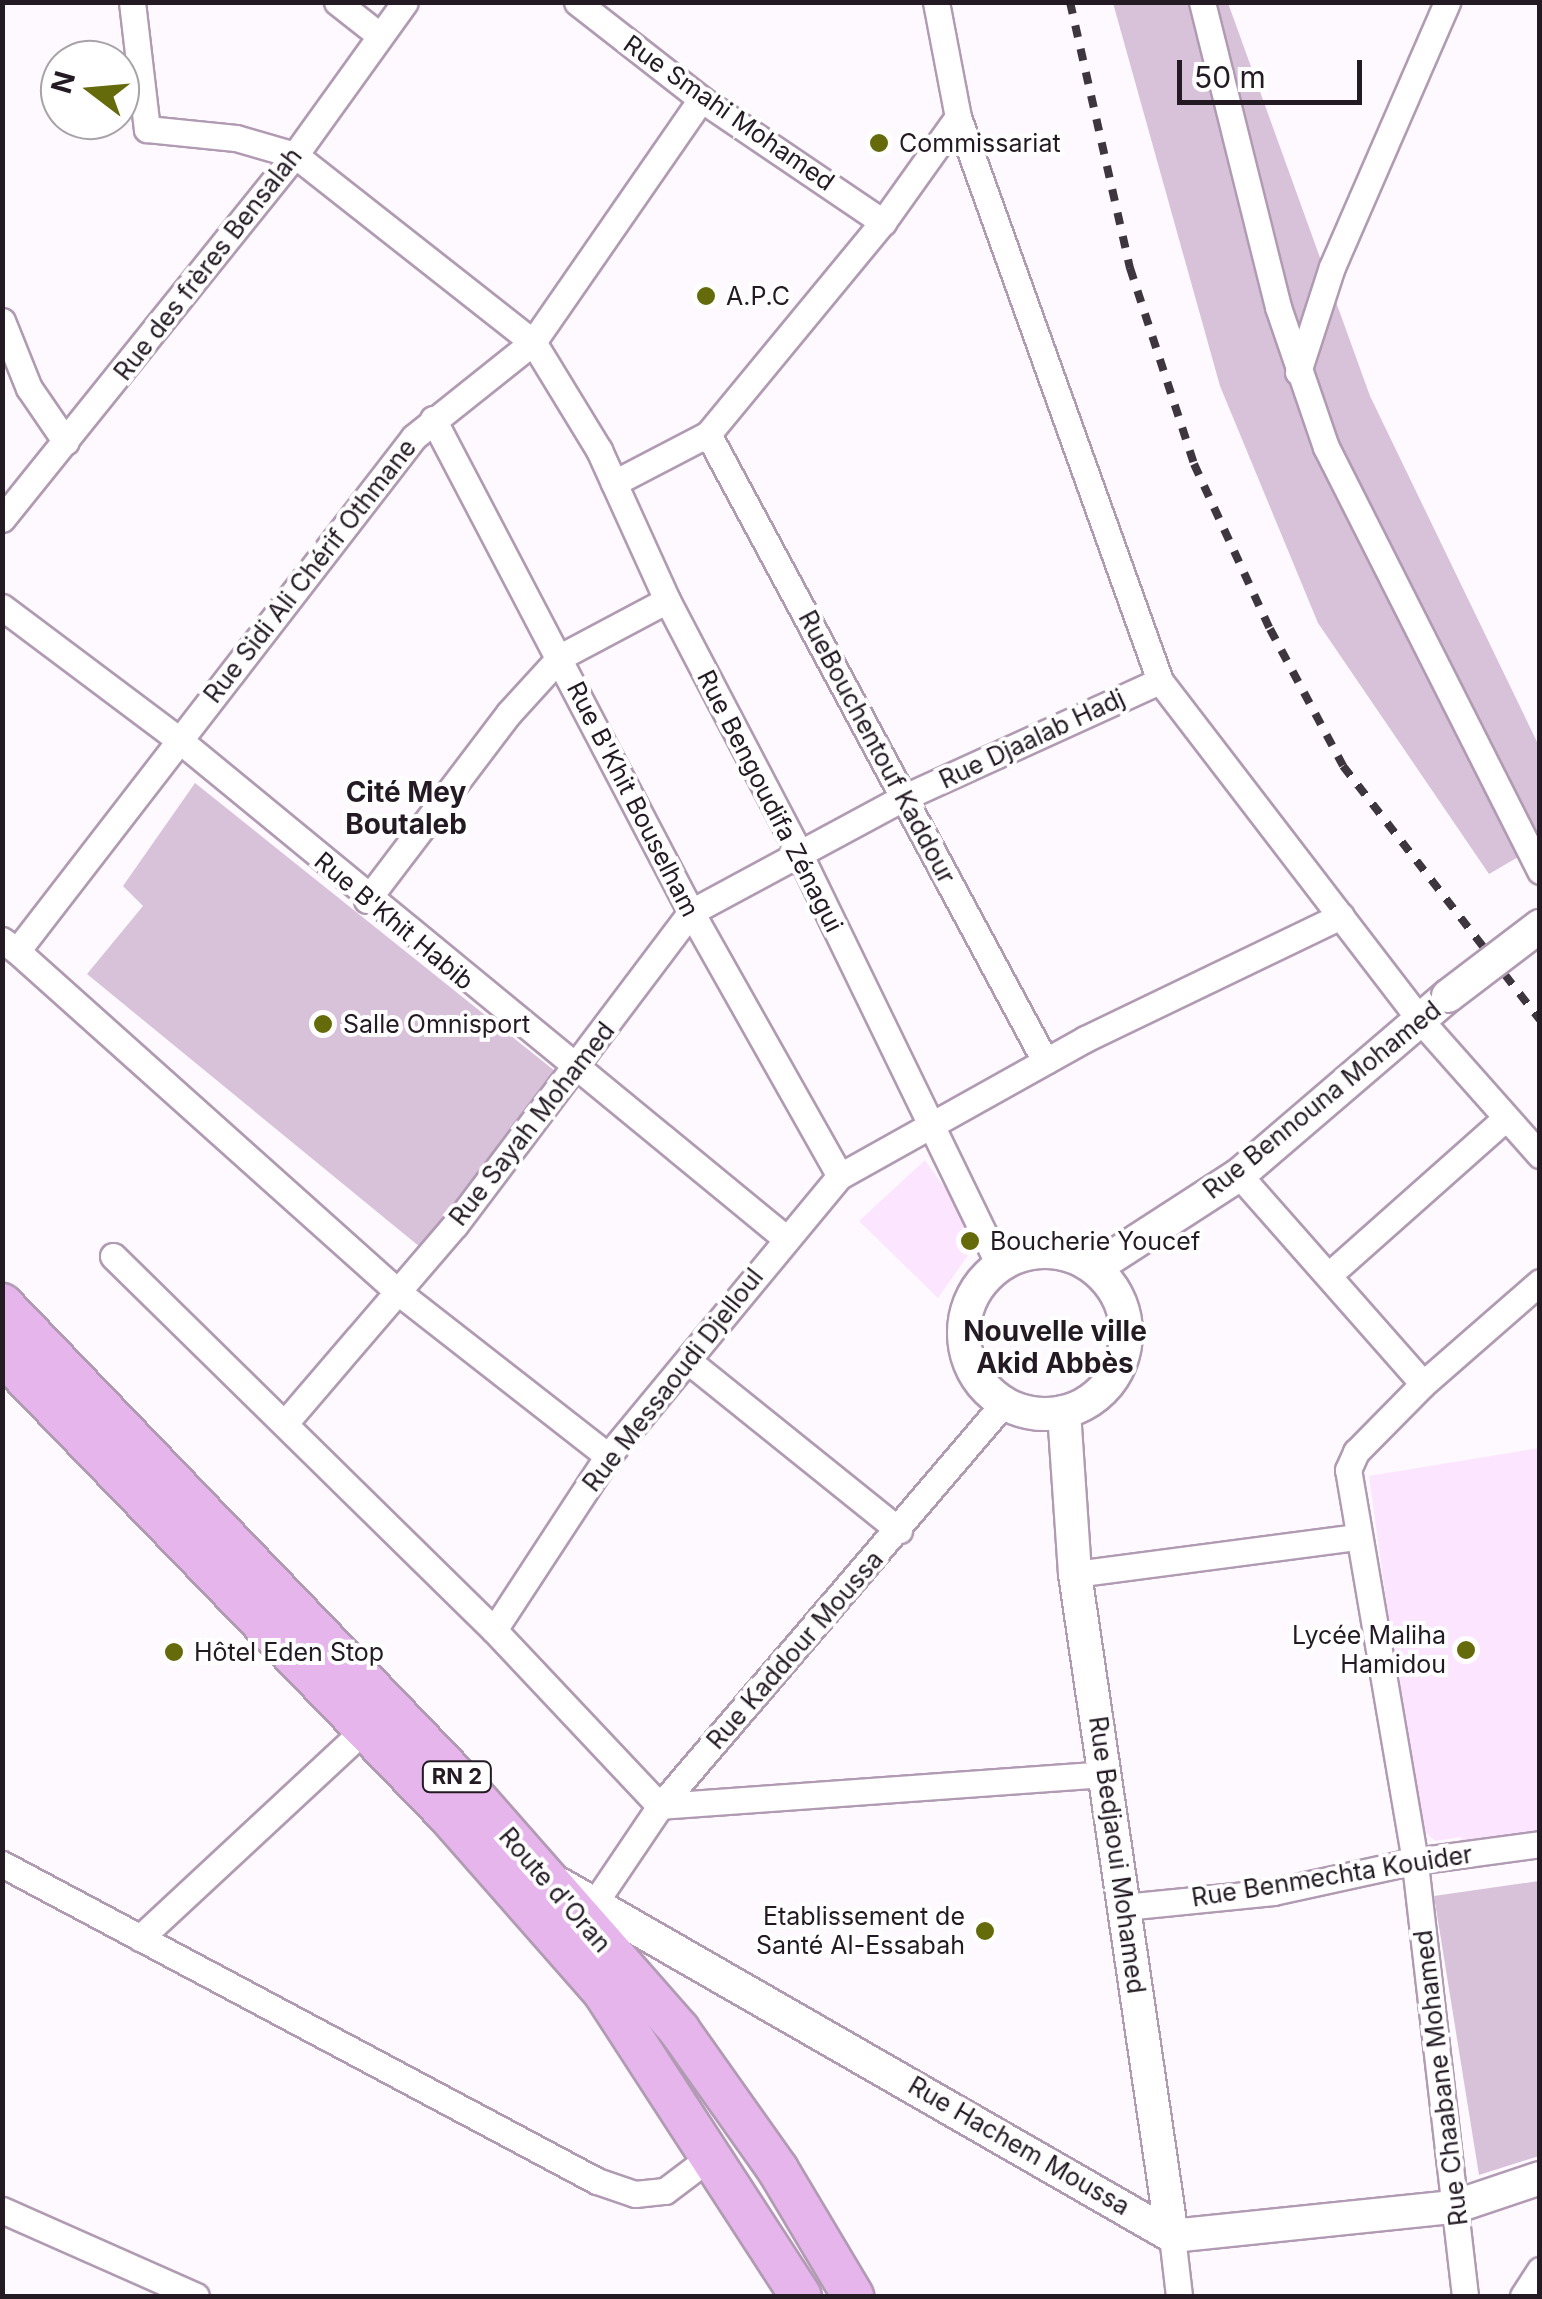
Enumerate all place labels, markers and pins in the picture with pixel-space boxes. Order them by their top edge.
place label: Commissariat [899,128,1061,158]
marker: Commissariat [868,132,890,154]
place label: A.P.C [726,281,790,311]
marker: A.P.C [695,285,717,307]
place label: Salle Omnisport [343,1009,530,1039]
marker: Salle Omnisport [312,1013,334,1035]
place label: Boucherie Youcef [990,1226,1200,1256]
marker: Boucherie Youcef [959,1230,981,1252]
place label: Lycée Maliha Hamidou [1292,1621,1446,1680]
place label: Hôtel Eden Stop [194,1637,384,1667]
marker: Lycée Maliha Hamidou [1455,1639,1477,1661]
marker: Hôtel Eden Stop [163,1641,185,1663]
place label: Etablissement de Santé Al-Essabah [756,1902,965,1961]
marker: Etablissement de Santé Al-Essabah [974,1920,996,1942]

